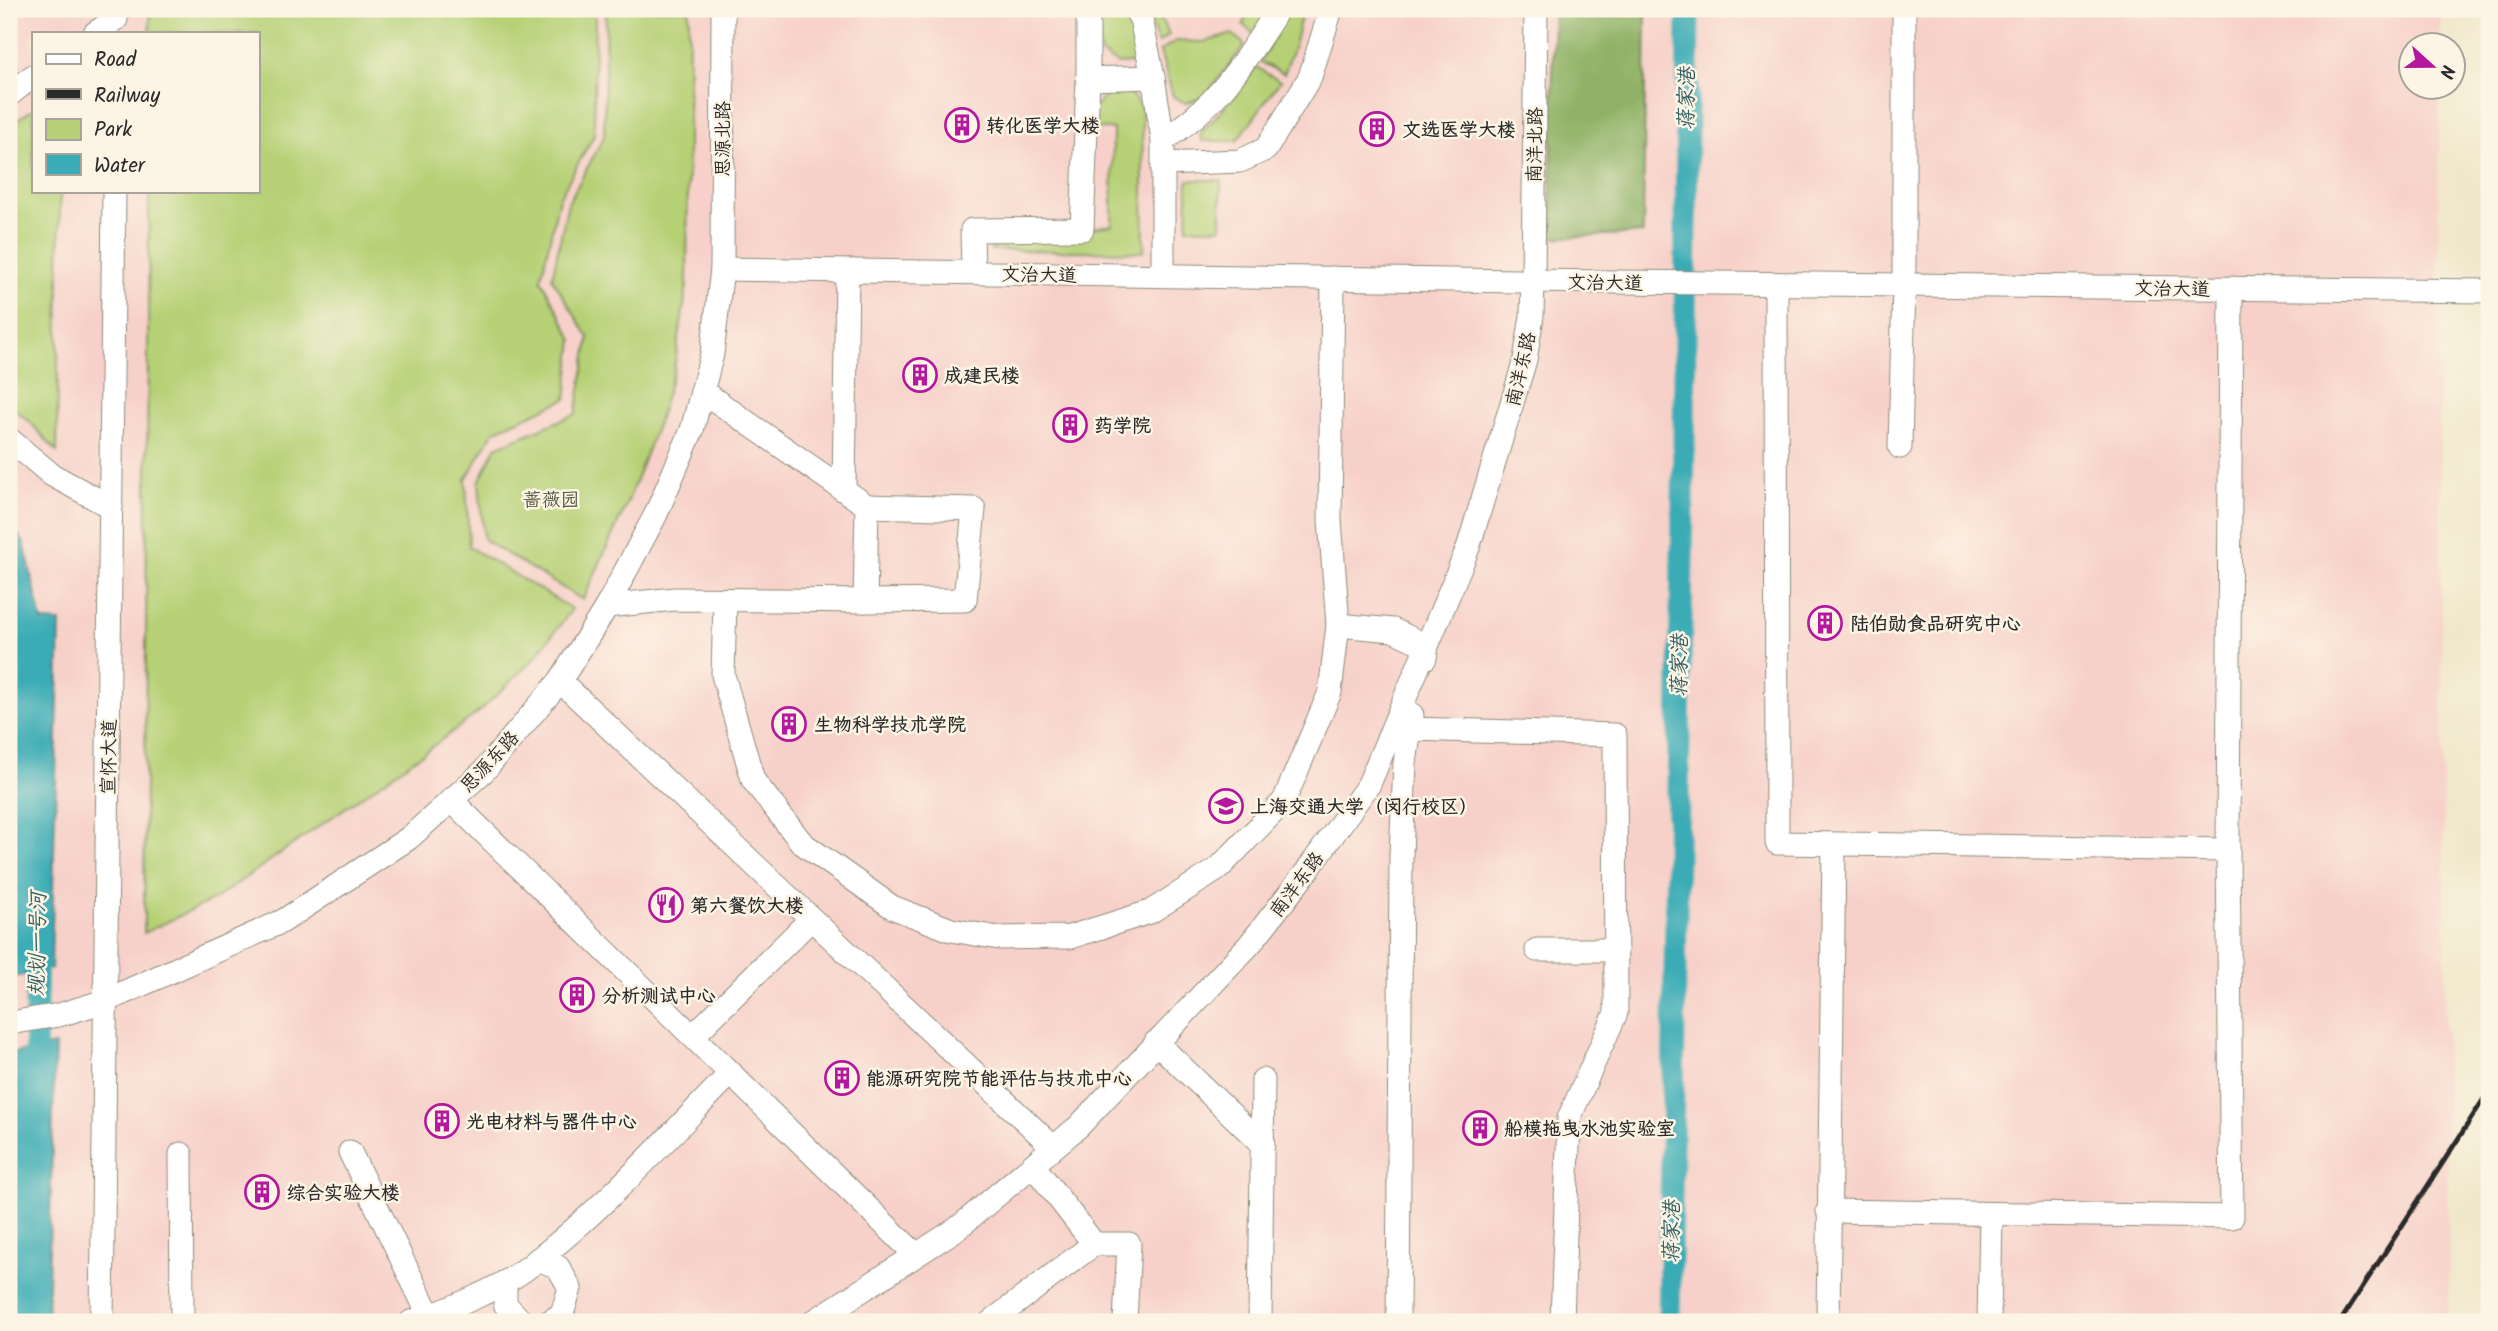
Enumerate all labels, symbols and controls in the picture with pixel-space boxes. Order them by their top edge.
legend [32,32,259,192]
north arrow [2396,32,2466,102]
text: Road [94,44,137,77]
text: N [2430,60,2462,82]
water label: 蒋家港 [1670,65,1705,131]
text: Railway [94,80,160,113]
street label: 思源北路 [709,101,739,177]
building icon: 转化医学大楼 [943,106,981,144]
street label: 南洋北路 [1520,107,1552,183]
building icon: 文选医学大楼 [1358,110,1396,148]
place label: 转化医学大楼 [986,112,1100,142]
text: Park [94,114,132,147]
place label: 文选医学大楼 [1402,116,1516,146]
text: Water [94,150,146,183]
street label: 文治大道 [1001,260,1077,292]
street label: 文治大道 [1567,268,1643,300]
street label: 文治大道 [2134,274,2210,306]
street label: 南洋东路 [1499,329,1545,410]
building icon: 成建民楼 [901,356,939,394]
place label: 成建民楼 [944,362,1020,392]
building icon: 药学院 [1051,406,1089,444]
place label: 药学院 [1094,412,1151,442]
park label: 蔷薇园 [522,486,580,516]
building icon: 陆伯勋食品研究中心 [1806,604,1844,642]
place label: 陆伯勋食品研究中心 [1850,610,2021,640]
water label: 蒋家港 [1663,632,1698,698]
building icon: 生物科学技术学院 [770,705,808,743]
place label: 生物科学技术学院 [814,711,966,741]
street label: 宣怀大道 [94,719,126,795]
street label: 思源东路 [454,724,527,800]
school or university icon: 上海交通大学（闵行校区） [1207,787,1245,825]
place label: 上海交通大学（闵行校区） [1250,793,1478,823]
street label: 南洋东路 [1263,846,1332,925]
restaurant icon: 第六餐饮大楼 [647,886,685,924]
water label: 规划一号河 [21,888,56,997]
place label: 第六餐饮大楼 [690,892,804,922]
building icon: 分析测试中心 [558,976,596,1014]
place label: 分析测试中心 [602,982,716,1012]
building icon: 能源研究院节能评估与技术中心 [823,1059,861,1097]
place label: 能源研究院节能评估与技术中心 [866,1065,1132,1095]
building icon: 光电材料与器件中心 [423,1102,461,1140]
place label: 光电材料与器件中心 [466,1108,637,1138]
building icon: 船模拖曳水池实验室 [1461,1109,1499,1147]
place label: 船模拖曳水池实验室 [1504,1115,1675,1145]
building icon: 综合实验大楼 [243,1173,281,1211]
place label: 综合实验大楼 [286,1179,400,1209]
water label: 蒋家港 [1655,1198,1690,1264]

